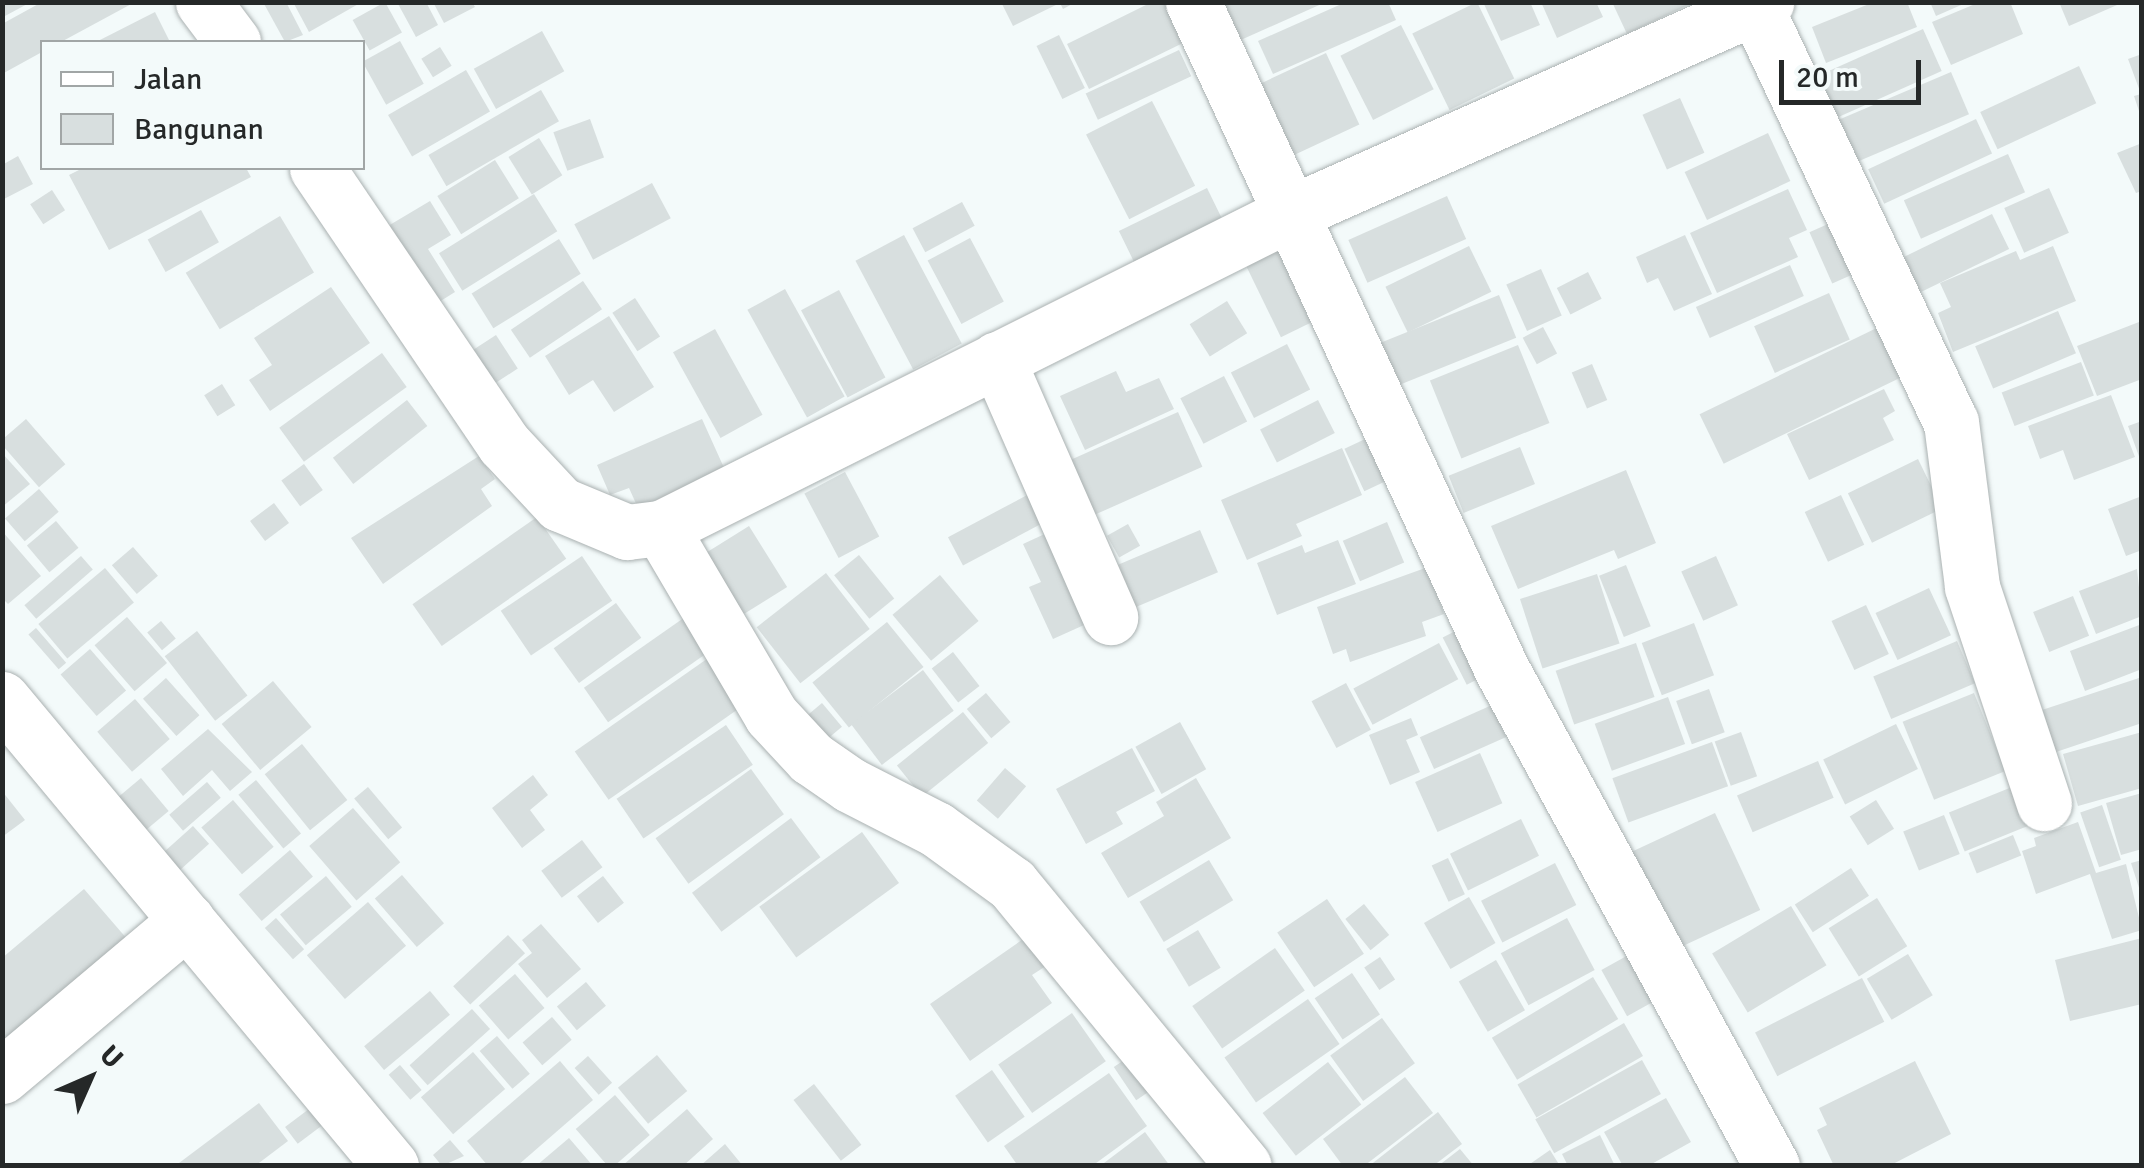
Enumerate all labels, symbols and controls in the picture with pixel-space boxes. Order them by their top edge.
legend [40,40,365,170]
scale bar [1784,40,1926,102]
text: 20 m [1796,59,1859,96]
text: Jalan [134,61,202,98]
text: Bangunan [134,111,264,148]
north arrow [40,1028,140,1128]
text: U [93,1038,130,1075]

